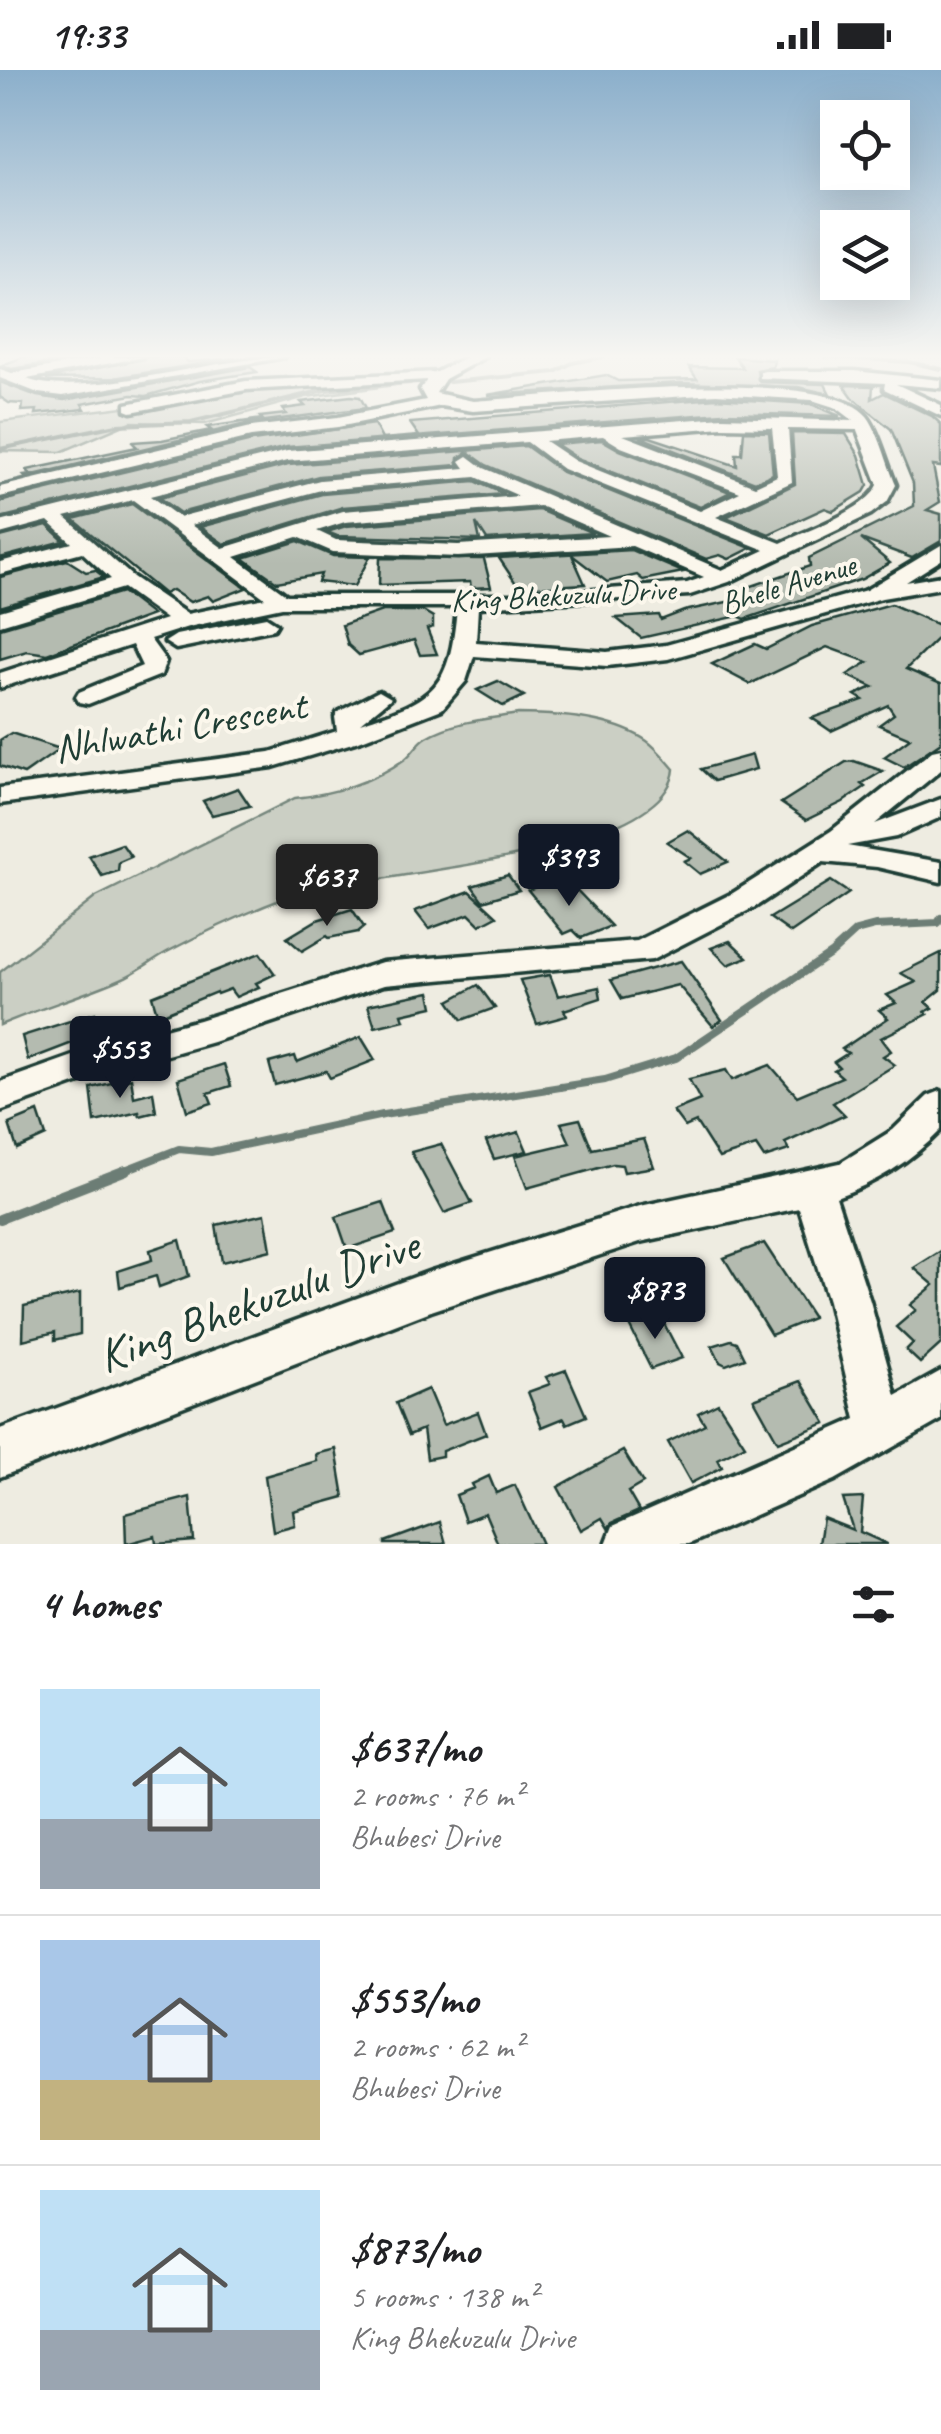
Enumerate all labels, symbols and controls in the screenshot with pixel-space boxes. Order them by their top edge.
text: 19:33 [50,12,125,59]
map controls [820,100,910,300]
button: locate [820,100,910,190]
button: layers [820,210,910,300]
street label: Bhele Avenue [716,543,863,624]
street label: King Bhekuzulu Drive [450,569,679,621]
street label: Nhlwathi Crescent [50,680,313,774]
pin: $393 [510,824,628,909]
text: $393 [540,836,598,877]
pin: $637 [268,844,386,929]
text: $637 [298,856,356,897]
pin: $553 [61,1016,179,1101]
text: $553 [92,1028,148,1069]
street label: King Bhekuzulu Drive [89,1213,430,1386]
pin: $873 [596,1257,714,1342]
text: $873 [626,1269,684,1310]
icon: filters [846,1577,901,1632]
text: 4 homes [40,1578,159,1631]
text: $637/mo [350,1722,480,1775]
icon: home [120,1729,240,1849]
text: 2 rooms · 76 m² [350,1775,523,1816]
text: Bhubesi Drive [350,1816,500,1857]
text: $553/mo [350,1973,478,2026]
icon: home [120,1980,240,2100]
text: 2 rooms · 62 m² [350,2026,523,2067]
text: Bhubesi Drive [350,2067,500,2108]
text: $873/mo [350,2223,479,2276]
icon: home [120,2230,240,2350]
text: 5 rooms · 138 m² [350,2276,537,2317]
text: King Bhekuzulu Drive [350,2317,575,2358]

